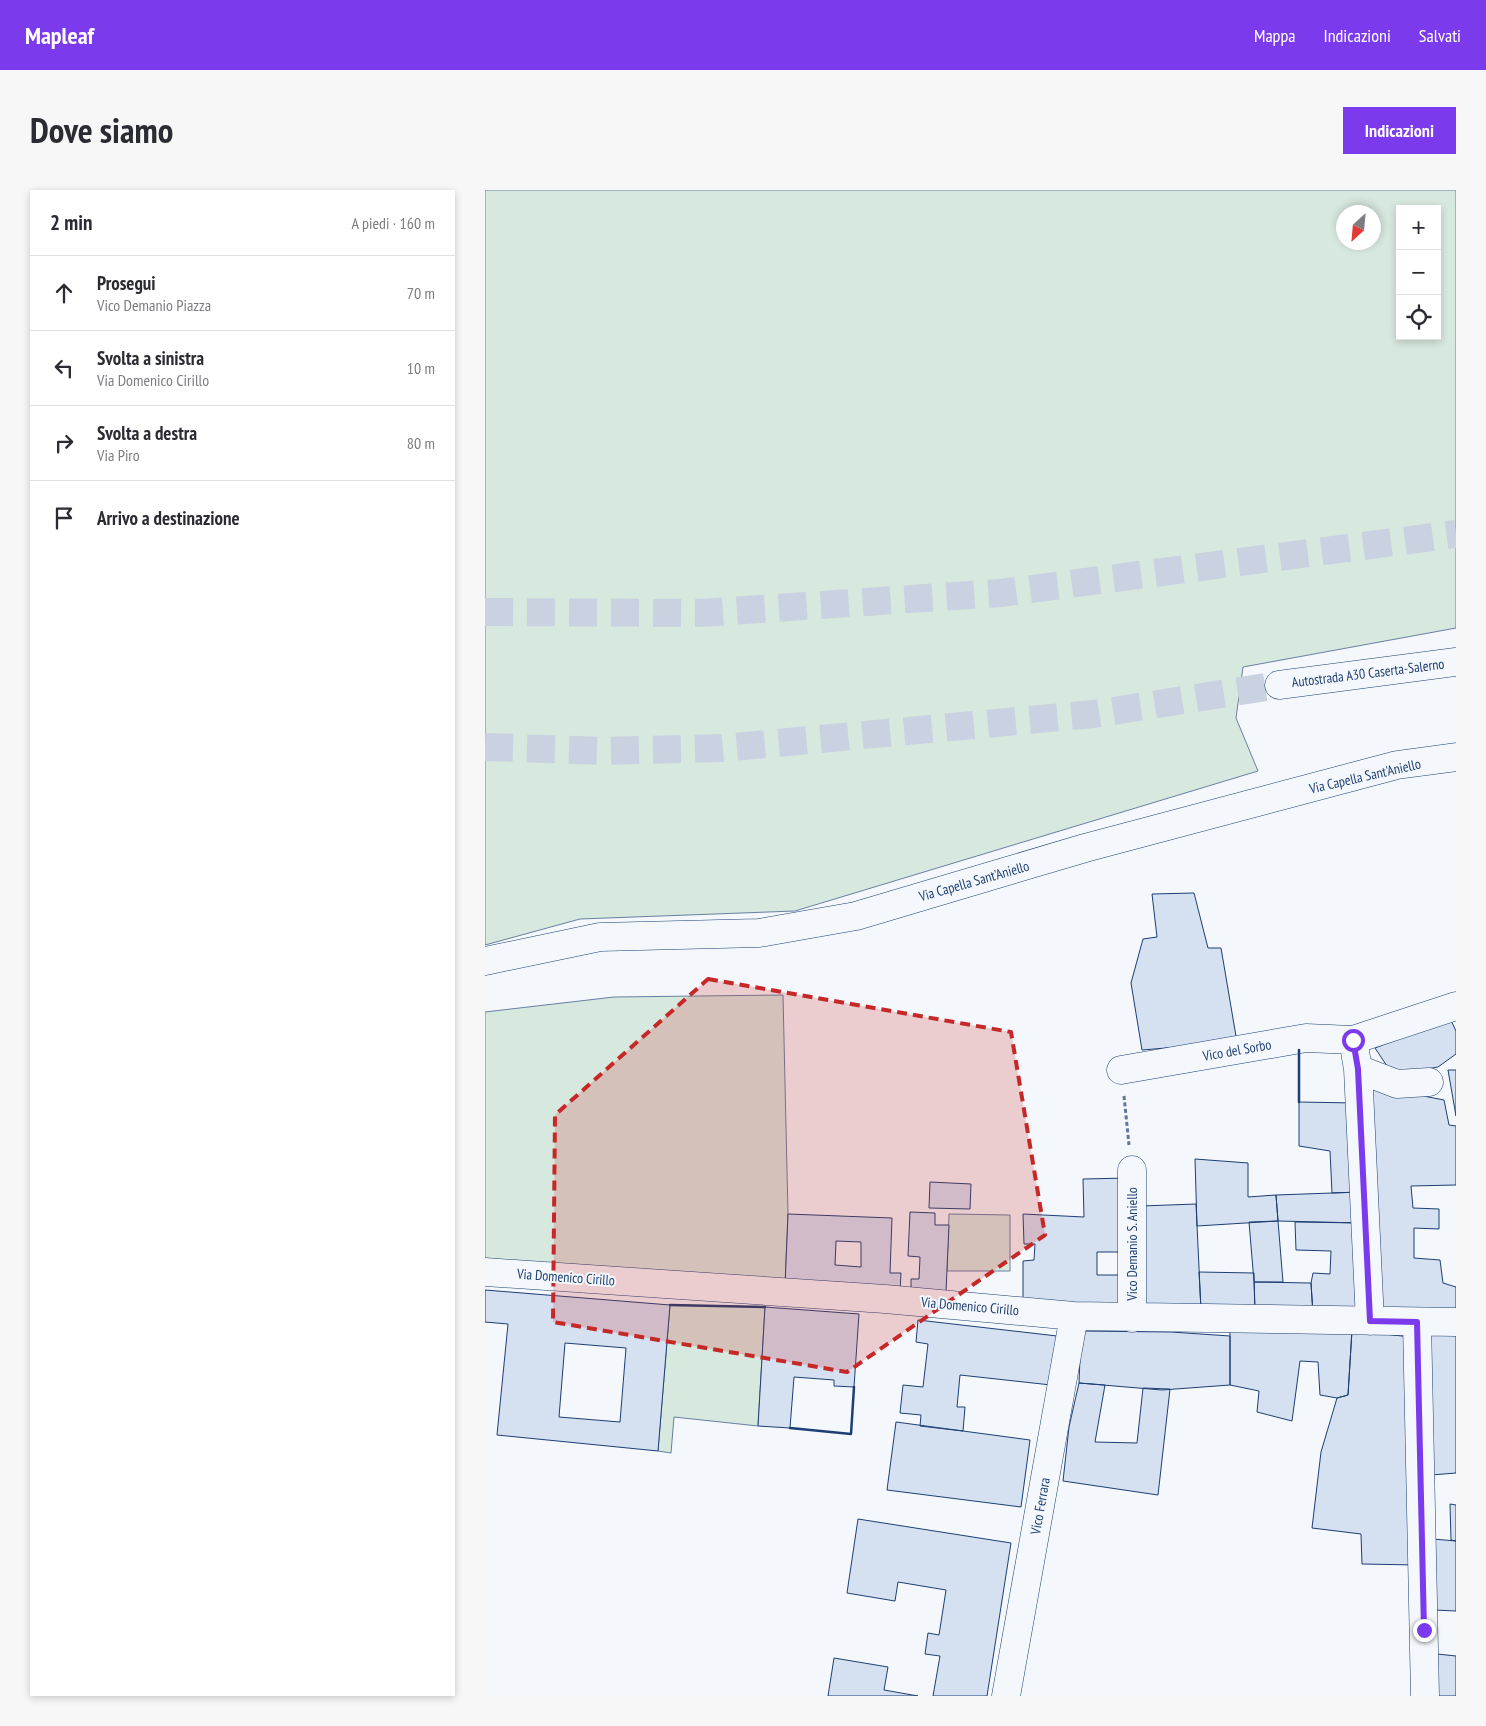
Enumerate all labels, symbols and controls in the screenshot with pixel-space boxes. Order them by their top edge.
text: Mapleaf [25,20,94,51]
text: Mappa [1254,24,1295,47]
text: Indicazioni [1323,24,1391,47]
text: Salvati [1419,24,1461,47]
text: Dove siamo [30,107,173,153]
button: Indicazioni [1343,107,1456,154]
north arrow [1336,205,1381,250]
map controls [1396,205,1441,340]
button: + [1396,205,1441,250]
text: 2 min [50,209,92,236]
text: A piedi · 160 m [352,213,435,233]
button: − [1396,250,1441,295]
text: Prosegui [97,271,156,295]
icon: ahead [50,279,78,307]
text: 70 m [407,283,435,303]
text: Vico Demanio Piazza [97,295,211,315]
button: locate [1396,295,1441,340]
text: Svolta a sinistra [97,346,204,370]
icon: left [50,354,78,382]
text: 10 m [407,358,435,378]
text: Via Domenico Cirillo [97,370,209,390]
text: Svolta a destra [97,421,197,445]
icon: right [50,429,78,457]
text: 80 m [407,433,435,453]
text: Via Piro [97,445,140,465]
icon: arrive [50,504,78,532]
text: Arrivo a destinazione [97,506,240,530]
street label: Autostrada A30 Caserta-Salerno [1291,655,1445,691]
street label: Via Capella Sant'Aniello [1307,754,1422,798]
street label: Via Capella Sant'Aniello [916,857,1031,906]
route start [1342,1029,1365,1052]
street label: Vico del Sorbo [1200,1035,1273,1065]
street label: Vico Demanio S. Aniello [1123,1187,1141,1302]
street label: Via Domenico Cirillo [515,1265,616,1289]
street label: Via Domenico Cirillo [919,1293,1020,1319]
street label: Vico Ferrara [1026,1476,1054,1537]
route end [1413,1619,1436,1642]

